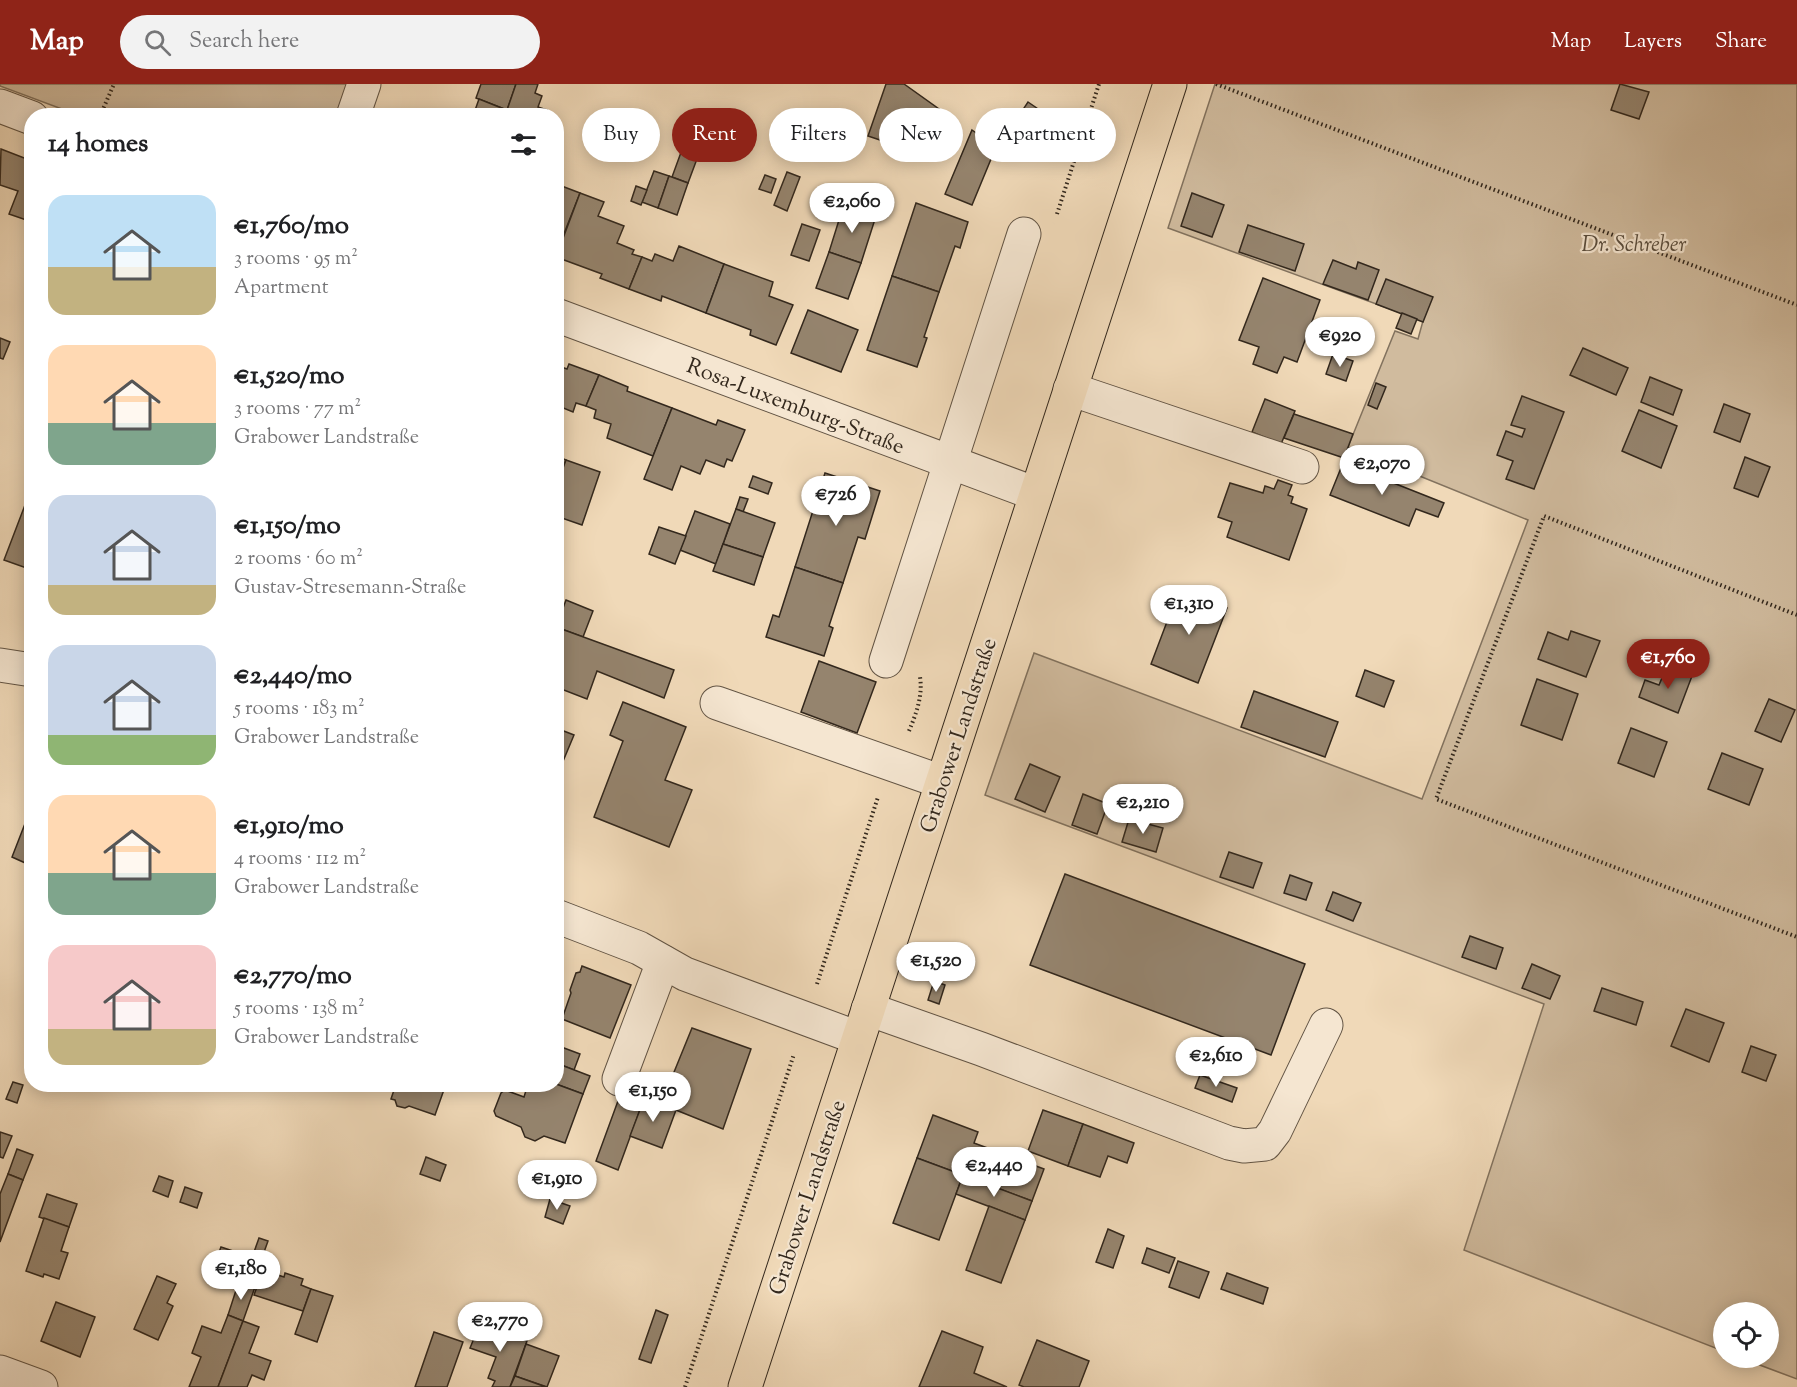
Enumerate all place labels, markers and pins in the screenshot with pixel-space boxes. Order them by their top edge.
pin: €2,060 [803,183,901,234]
pin: €920 [1304,317,1376,368]
pin: €2,070 [1333,445,1431,496]
pin: €726 [800,476,872,527]
pin: €1,310 [1140,585,1238,636]
pin: €1,760 [1619,639,1717,690]
pin: €2,210 [1094,784,1192,835]
pin: €1,520 [887,942,985,993]
pin: €2,610 [1167,1037,1265,1088]
pin: €1,150 [604,1072,702,1123]
pin: €2,440 [945,1147,1043,1198]
pin: €1,910 [508,1160,606,1211]
pin: €1,180 [192,1250,290,1301]
pin: €2,770 [451,1302,549,1353]

